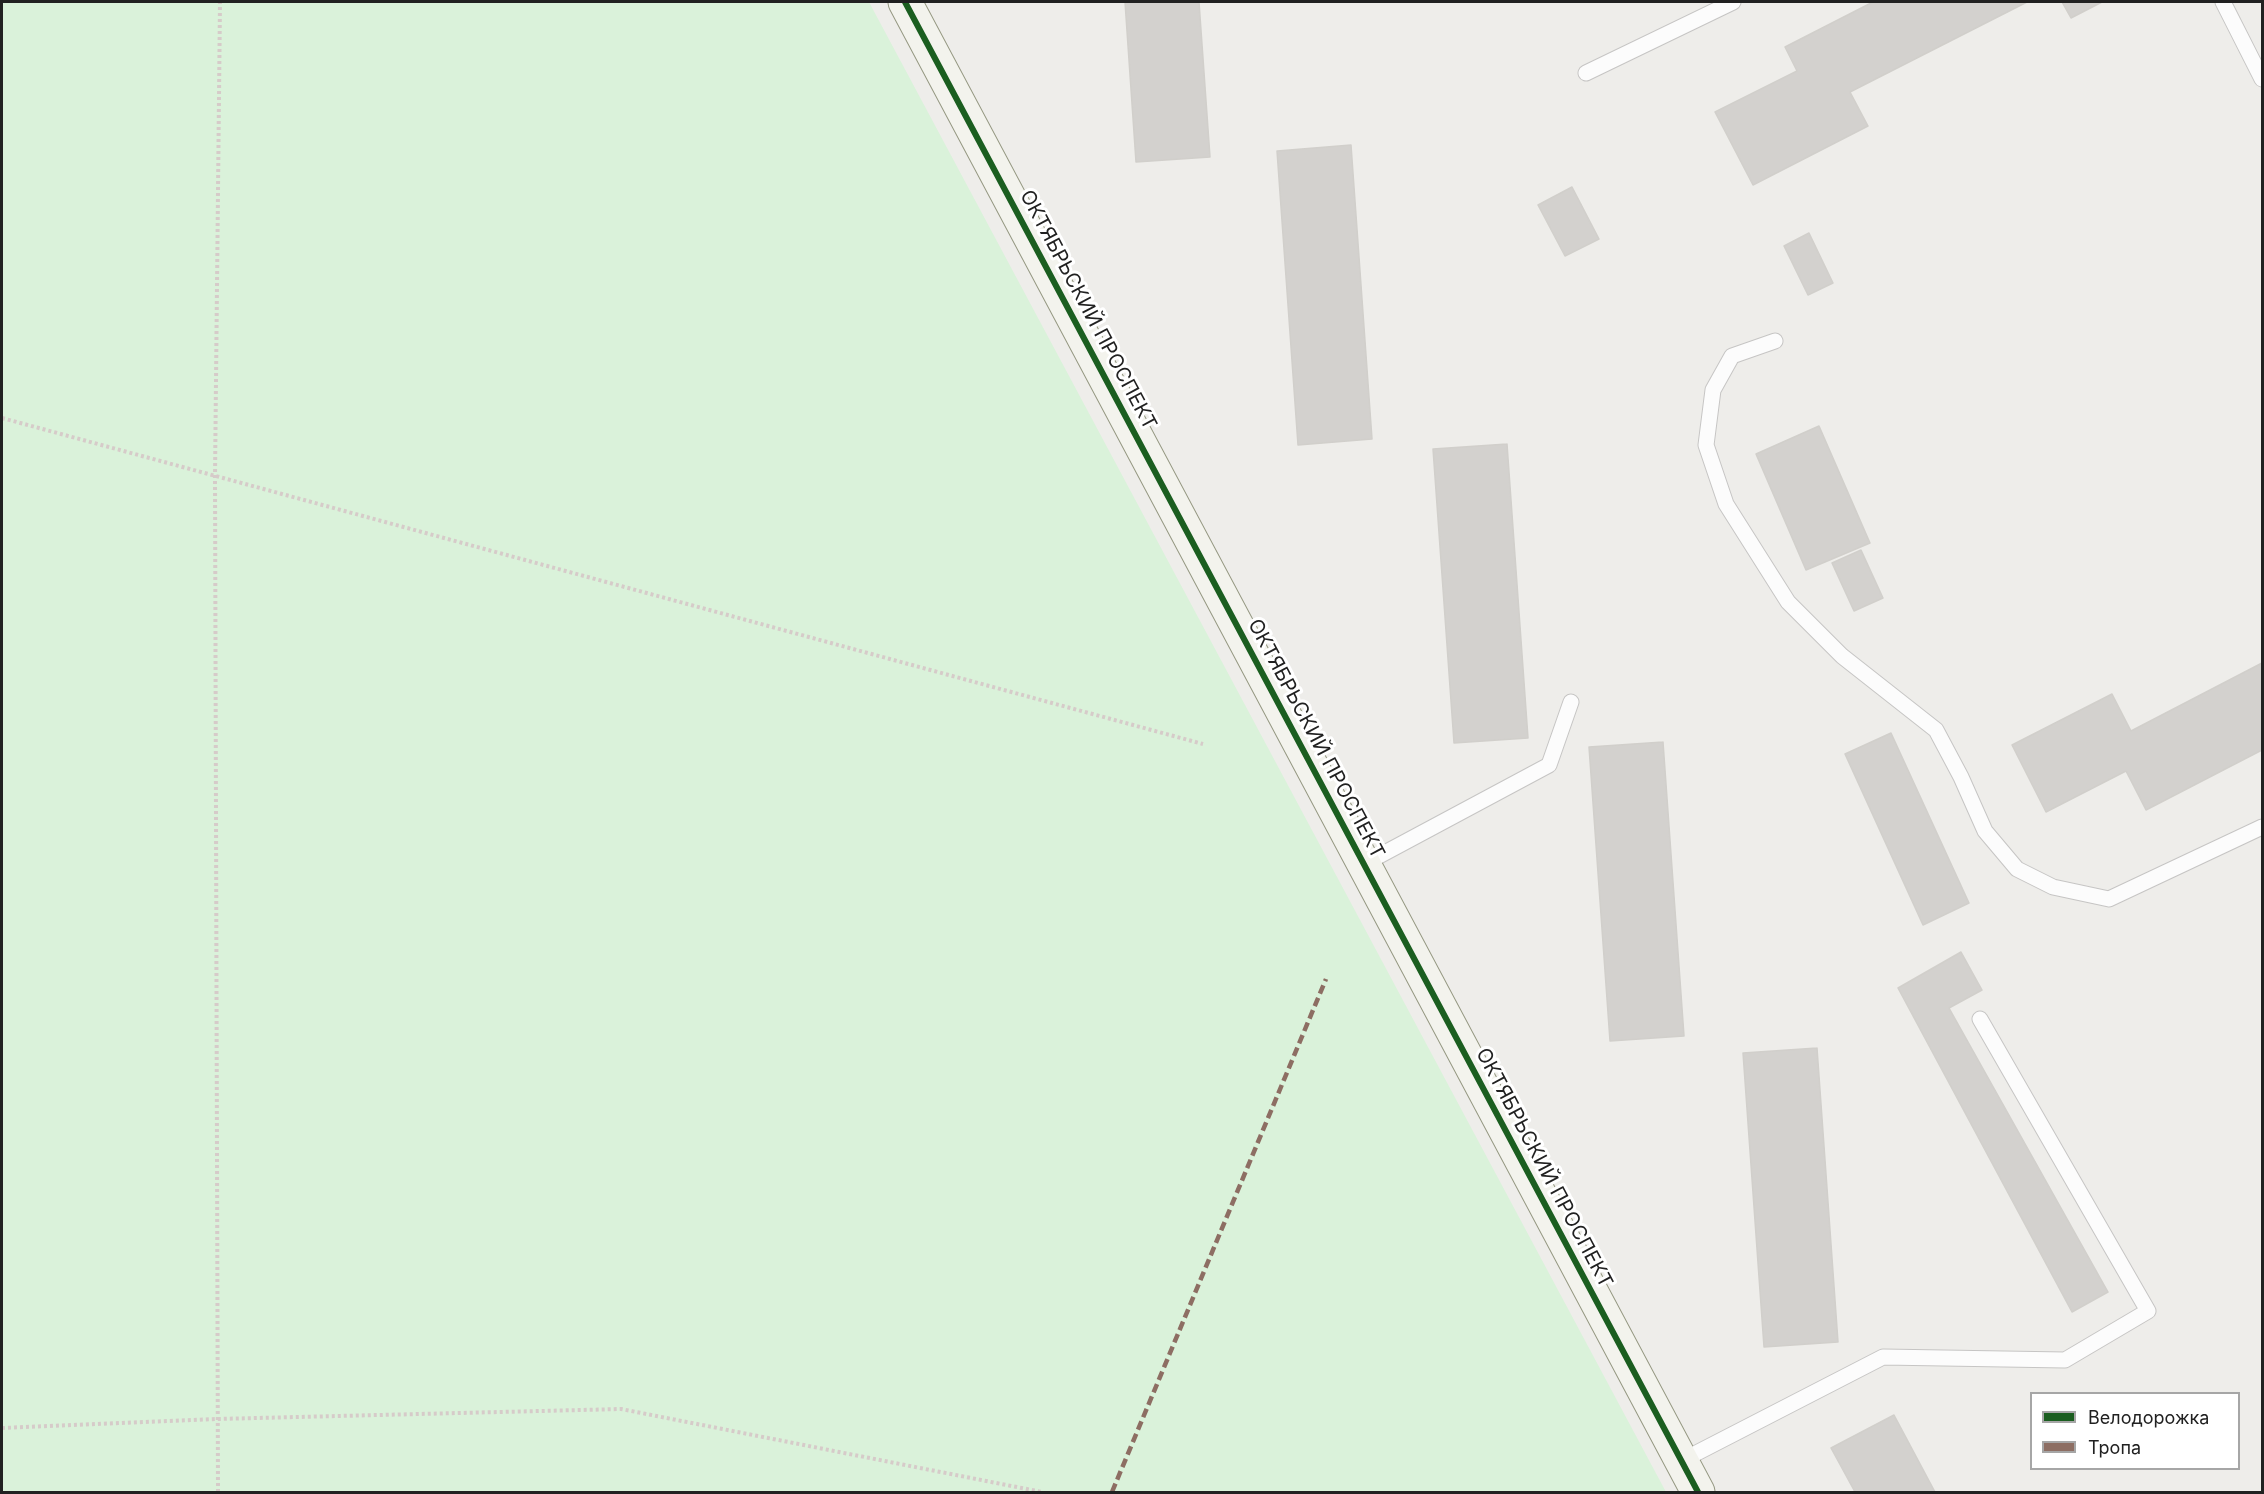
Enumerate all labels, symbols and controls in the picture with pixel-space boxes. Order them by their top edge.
street label: ОКТЯБРЬСКИЙ ПРОСПЕКТ [1015,186,1161,434]
street label: ОКТЯБРЬСКИЙ ПРОСПЕКТ [1243,615,1389,863]
street label: ОКТЯБРЬСКИЙ ПРОСПЕКТ [1471,1044,1617,1292]
legend [2030,1392,2240,1470]
text: Велодорожка [2088,1407,2209,1428]
text: Тропа [2088,1437,2141,1458]

